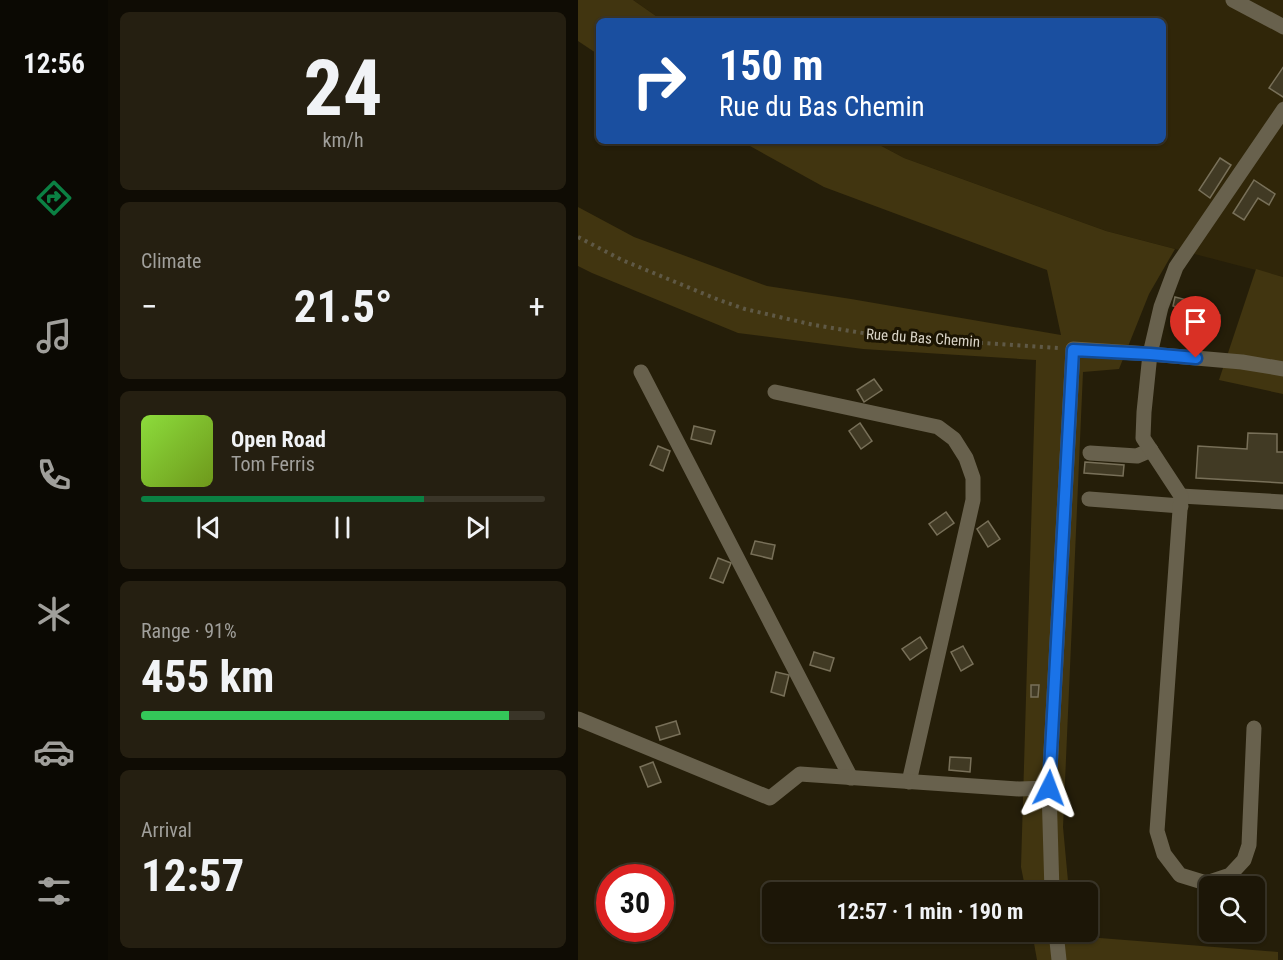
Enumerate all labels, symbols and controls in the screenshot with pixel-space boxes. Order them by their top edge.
text: 150 m [719,41,824,90]
icon: right [620,42,698,120]
text: 24 [304,43,382,134]
text: 12:56 [23,48,85,80]
text: Rue du Bas Chemin [719,91,925,123]
text: km/h [322,128,364,152]
icon: directions [33,177,75,219]
text: Climate [141,249,201,273]
text: 21.5° [294,280,392,333]
text: − [141,287,158,326]
text: + [529,287,545,326]
pin [1170,296,1221,358]
icon: arrive [1179,305,1212,338]
icon: music [33,315,75,357]
street label: Rue du Bas Chemin [865,325,981,351]
text: Open Road [231,427,326,452]
text: Tom Ferris [231,452,315,476]
icon: phone [33,454,75,496]
icon: previous [192,511,225,544]
icon: pause [326,511,359,544]
icon: next [461,511,494,544]
icon: climate [33,593,75,635]
text: Range · 91% [141,619,237,643]
text: 455 km [141,650,274,703]
icon: car [33,731,75,773]
position arrow [1017,756,1081,820]
text: Arrival [141,818,192,842]
text: 12:57 [141,849,244,902]
speed limit sign: 30 [596,864,674,942]
icon: filters [33,870,75,912]
map controls [1199,876,1265,942]
button: search [1199,876,1265,942]
text: 12:57 · 1 min · 190 m [837,899,1023,924]

